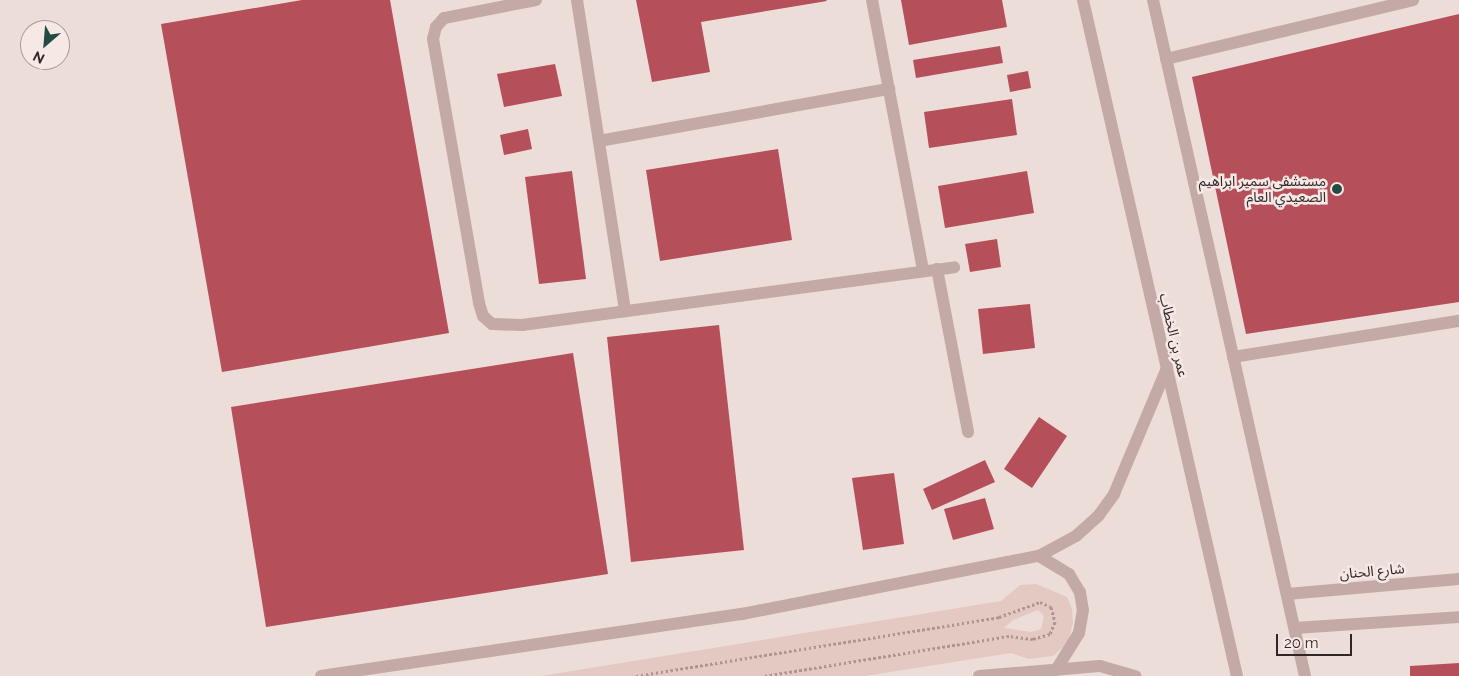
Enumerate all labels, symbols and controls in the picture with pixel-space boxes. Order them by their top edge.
north arrow [20,20,70,70]
text: N [30,48,47,67]
place label: مستشفى سمير ابراهيم الصعيدي العام [1199,173,1326,206]
marker: مستشفى سمير ابراهيم الصعيدي العام [1330,182,1344,196]
street label: عمر بن الخطاب [1156,291,1192,379]
street label: شارع الحنان [1339,560,1405,582]
scale bar [1279,624,1355,656]
text: 20 m [1284,634,1319,652]

